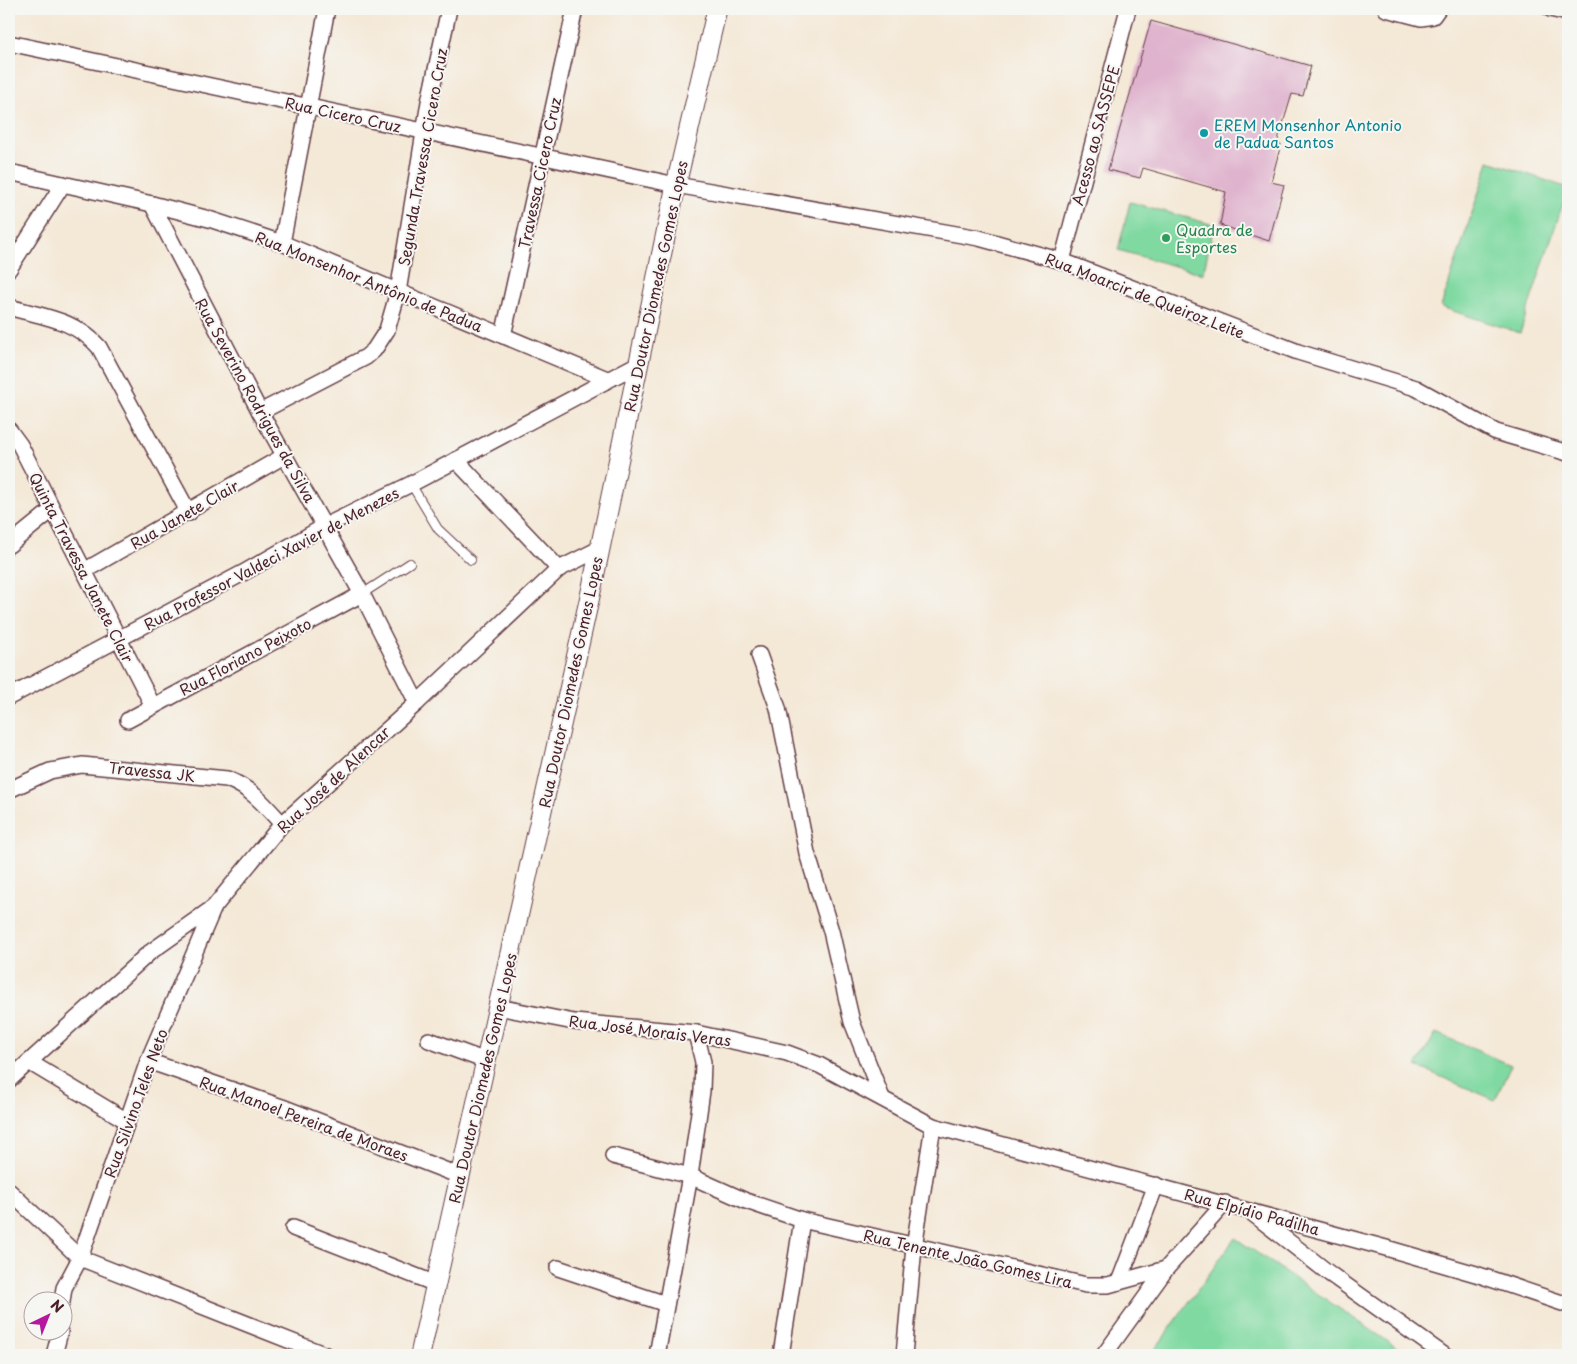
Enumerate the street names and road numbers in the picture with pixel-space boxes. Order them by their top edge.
street label: Segunda Travessa Cicero Cruz [392,46,452,268]
street label: Acesso ao SASSEPE [1065,62,1125,208]
street label: Rua Cicero Cruz [283,90,403,138]
street label: Travessa Cicero Cruz [512,95,566,251]
street label: Rua Doutor Diomedes Gomes Lopes [617,158,693,414]
street label: Rua Monsenhor Antônio de Padua [252,225,487,337]
street label: Rua Moarcir de Queiroz Leite [1042,246,1248,344]
street label: Rua Severino Rodrigues da Silva [190,294,322,507]
street label: Quinta Travessa Janete Clair [24,468,140,666]
street label: Rua Janete Clair [126,474,243,554]
street label: Rua Professor Valdeci Xavier de Menezes [139,481,403,635]
street label: Rua Doutor Diomedes Gomes Lopes [532,554,608,810]
street label: Rua Floriano Peixoto [175,611,315,701]
street label: Rua José de Alencar [271,720,395,838]
street label: Travessa JK [108,755,196,787]
street label: Rua Doutor Diomedes Gomes Lopes [442,950,522,1205]
street label: Rua José Morais Veras [568,1009,733,1051]
street label: Rua Silvino Teles Neto [97,1025,173,1181]
street label: Rua Manoel Pereira de Moraes [196,1069,412,1167]
street label: Rua Elpídio Padilha [1182,1182,1322,1240]
street label: Rua Tenente João Gomes Lira [861,1223,1075,1293]

